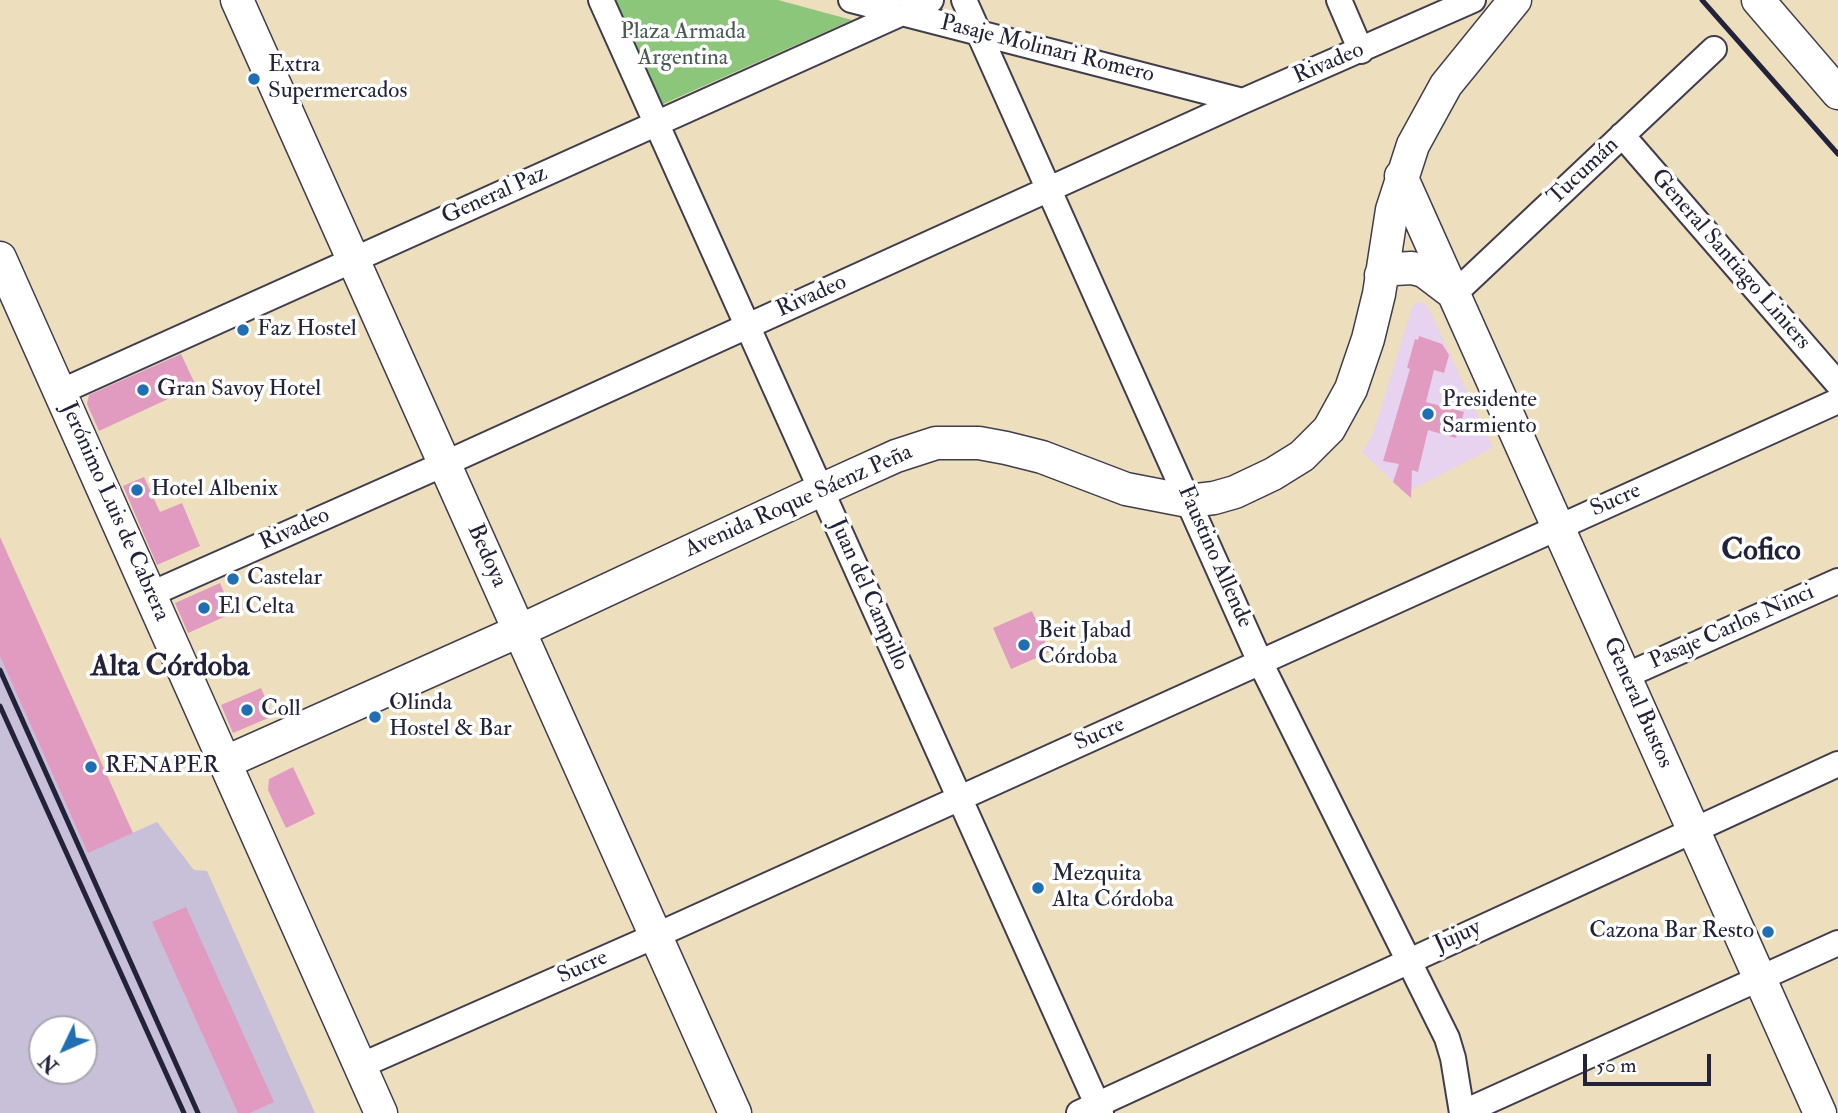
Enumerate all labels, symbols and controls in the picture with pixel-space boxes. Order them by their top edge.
street label: Pasaje Molinari Romero [937,10,1157,90]
park label: Plaza Armada Argentina [620,19,746,73]
street label: Rivadeo [1290,37,1368,91]
place label: Extra Supermercados [268,52,407,106]
marker: Extra Supermercados [246,71,262,87]
street label: Tucumán [1543,132,1625,212]
street label: General Paz [438,160,552,232]
street label: General Santiago Liniers [1644,164,1816,356]
street label: Rivadeo [773,269,851,325]
place label: Faz Hostel [257,316,357,344]
marker: Faz Hostel [235,322,251,338]
place label: Gran Savoy Hotel [157,376,321,404]
marker: Gran Savoy Hotel [135,382,151,398]
place label: Presidente Sarmiento [1442,387,1537,441]
street label: Jerónimo Luis de Cabrera [53,398,175,626]
marker: Presidente Sarmiento [1420,406,1436,422]
street label: Avenida Roque Sáenz Peña [681,439,917,565]
place label: Hotel Albenix [151,476,278,504]
street label: Sucre [1587,478,1645,524]
marker: Hotel Albenix [129,482,145,498]
street label: Faustino Allende [1170,482,1258,632]
street label: Rivadeo [256,502,334,558]
street label: Juan del Campillo [822,515,914,675]
street label: Bedoya [460,520,512,592]
district label: Cofico [1721,535,1801,571]
place label: Castelar [247,565,322,593]
marker: Castelar [225,571,241,587]
street label: Pasaje Carlos Ninci [1645,579,1819,677]
place label: El Celta [218,594,294,622]
marker: El Celta [196,600,212,616]
place label: Beit Jabad Córdoba [1038,618,1131,672]
street label: General Bustos [1596,633,1678,773]
marker: Beit Jabad Córdoba [1016,637,1032,653]
district label: Alta Córdoba [91,651,249,687]
place label: Olinda Hostel & Bar [389,690,511,744]
place label: Coll [261,696,301,724]
marker: Coll [239,702,255,718]
marker: Olinda Hostel & Bar [367,709,383,725]
street label: Sucre [1071,712,1129,758]
place label: RENAPER [105,753,219,781]
marker: RENAPER [83,759,99,775]
place label: Mezquita Alta Córdoba [1052,861,1174,915]
marker: Mezquita Alta Córdoba [1030,880,1046,896]
street label: Jujuy [1430,915,1486,959]
place label: Cazona Bar Resto [1589,918,1754,946]
marker: Cazona Bar Resto [1760,924,1776,940]
street label: Sucre [554,945,612,991]
north arrow [28,1015,98,1085]
scale bar [1586,1040,1714,1084]
text: N [35,1049,64,1078]
text: 50 m [1596,1052,1637,1079]

